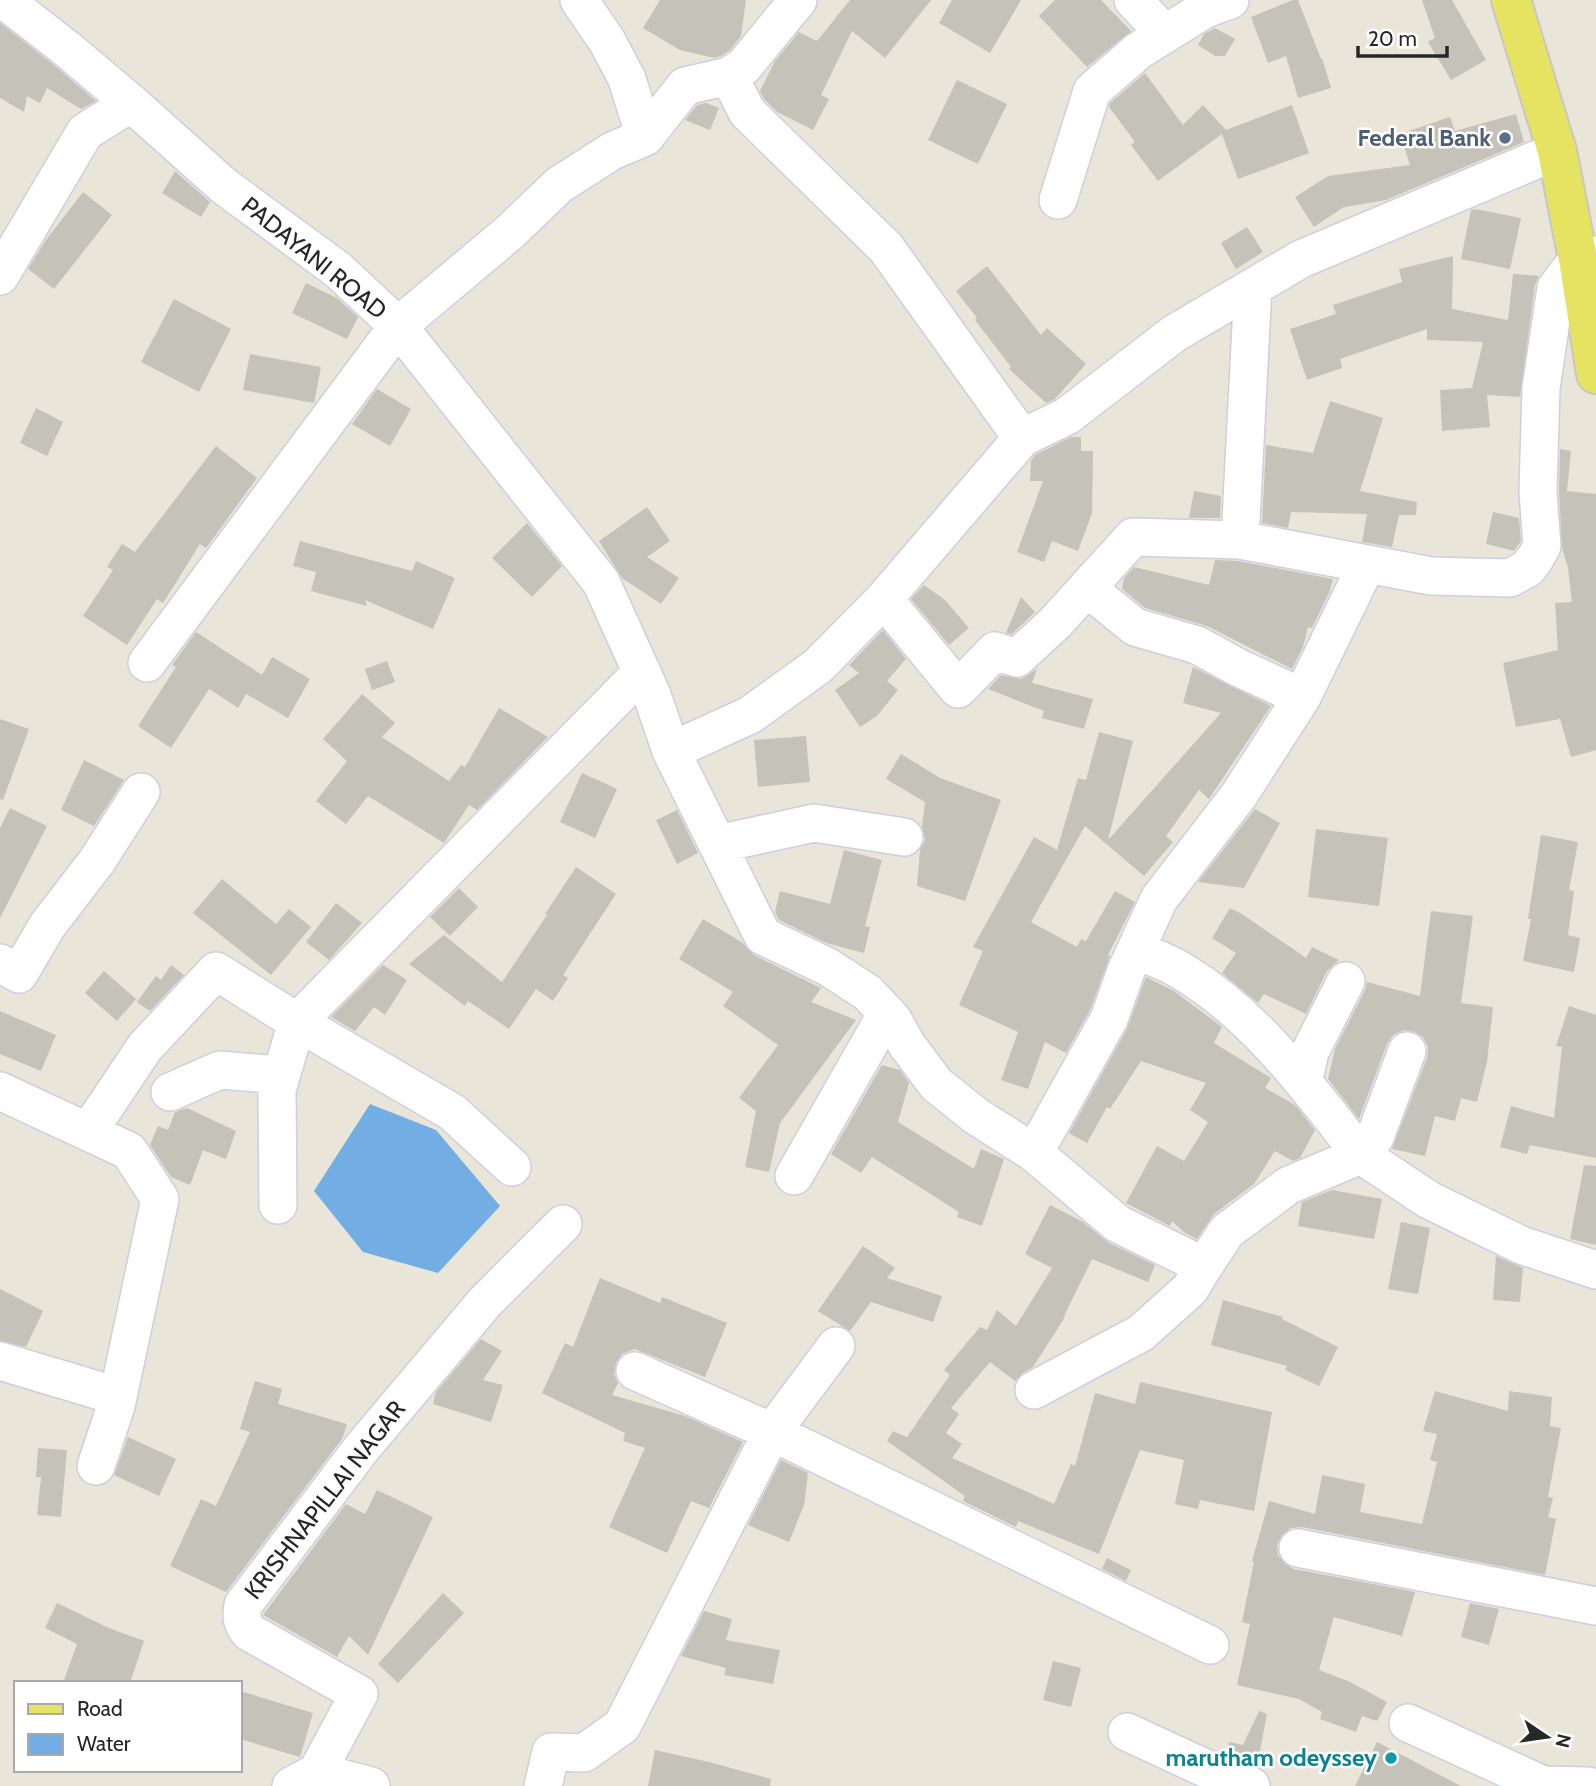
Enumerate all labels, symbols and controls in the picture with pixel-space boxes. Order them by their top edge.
scale bar [1358,14,1447,58]
text: 20 m [1368,26,1417,51]
place label: Federal Bank [1358,123,1491,152]
marker: Federal Bank [1497,130,1513,146]
street label: PADAYANI ROAD [236,190,393,325]
street label: KRISHNAPILLAI NAGAR [238,1394,411,1605]
legend [14,1681,242,1772]
text: Road [77,1696,123,1721]
north arrow [1512,1702,1582,1772]
text: Water [77,1731,131,1756]
text: N [1550,1732,1576,1750]
place label: marutham odeyssey [1166,1743,1377,1772]
marker: marutham odeyssey [1383,1750,1399,1766]

